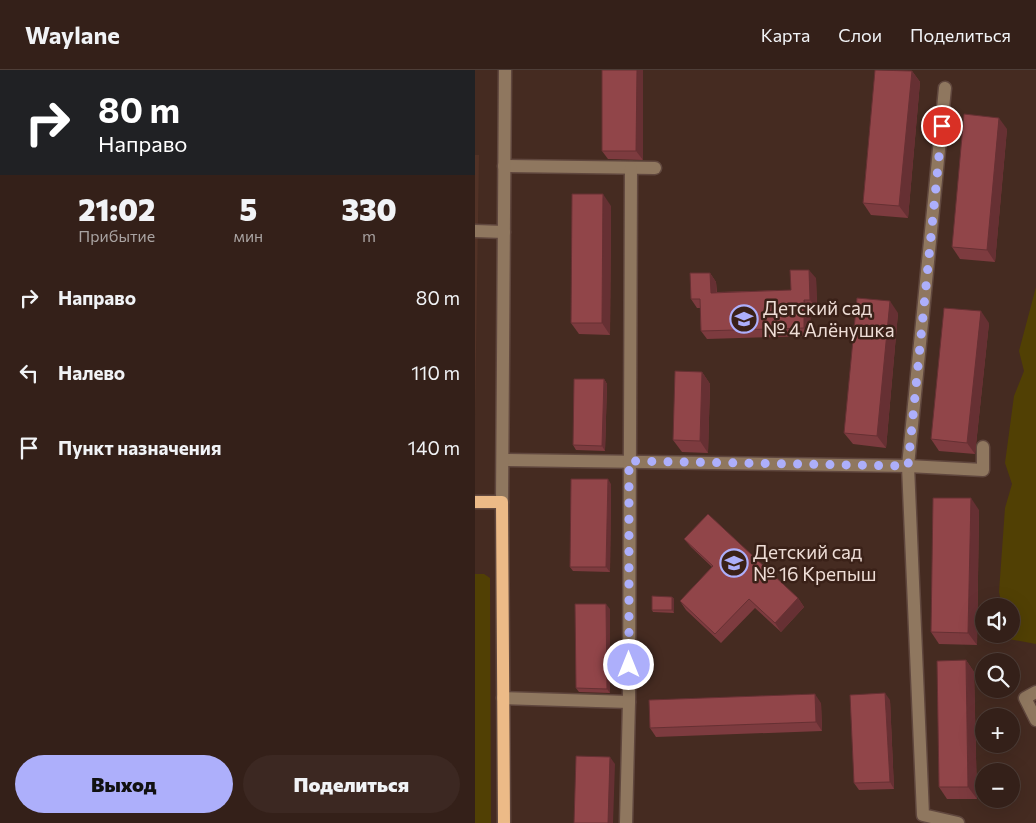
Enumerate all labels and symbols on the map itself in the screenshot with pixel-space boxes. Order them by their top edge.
pin [921,105,963,147]
place label: Детский сад № 4 Алёнушка [763,296,895,341]
school or university icon: Детский сад № 4 Алёнушка [729,304,759,334]
place label: Детский сад № 16 Крепыш [753,540,876,585]
school or university icon: Детский сад № 16 Крепыш [719,548,749,578]
position arrow [602,638,654,690]

